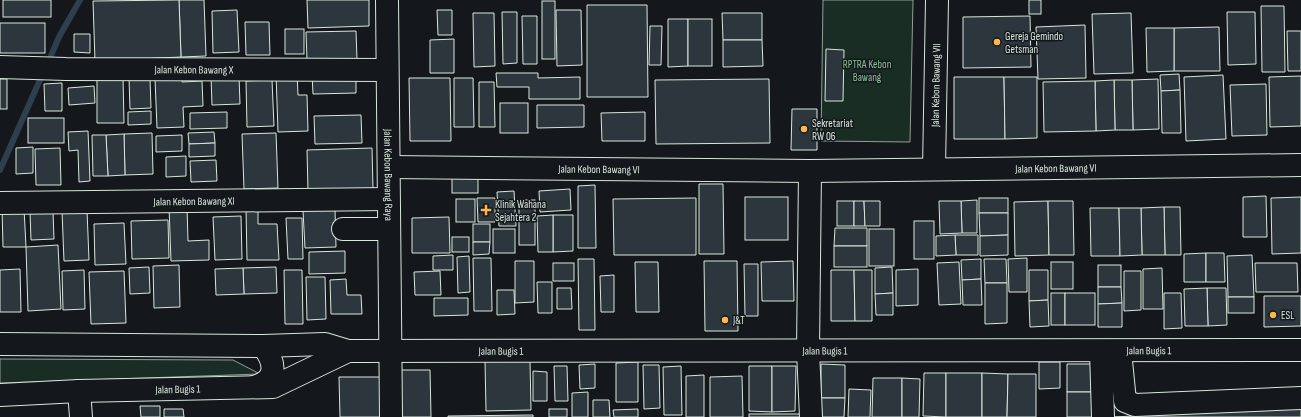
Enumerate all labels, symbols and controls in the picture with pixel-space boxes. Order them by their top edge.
place label: Gereja Gemindo Getsman [1005,30,1064,56]
marker: Gereja Gemindo Getsman [992,37,1002,47]
street label: Jalan Kebon Bawang VII [929,43,943,128]
park label: RPTRA Kebon Bawang [843,58,892,84]
street label: Jalan Kebon Bawang X [153,63,234,77]
place label: Sekretariat RW 06 [812,117,854,143]
marker: Sekretariat RW 06 [799,124,809,134]
street label: Jalan Kebon Bawang Raya [381,128,395,221]
street label: Jalan Kebon Bawang VI [1014,161,1097,176]
street label: Jalan Kebon Bawang VI [557,163,640,176]
street label: Jalan Kebon Bawang XI [152,195,235,208]
place label: Klinik Wahana Sejahtera 2 [495,198,546,224]
marker: Klinik Wahana Sejahtera 2 [480,204,492,216]
place label: ESL [1281,309,1294,322]
marker: ESL [1268,310,1278,320]
place label: J&T [732,314,745,327]
marker: J&T [720,315,730,325]
street label: Jalan Bugis 1 [802,344,847,358]
street label: Jalan Bugis 1 [1126,344,1171,357]
street label: Jalan Bugis 1 [478,345,523,358]
street label: Jalan Bugis 1 [154,382,201,396]

